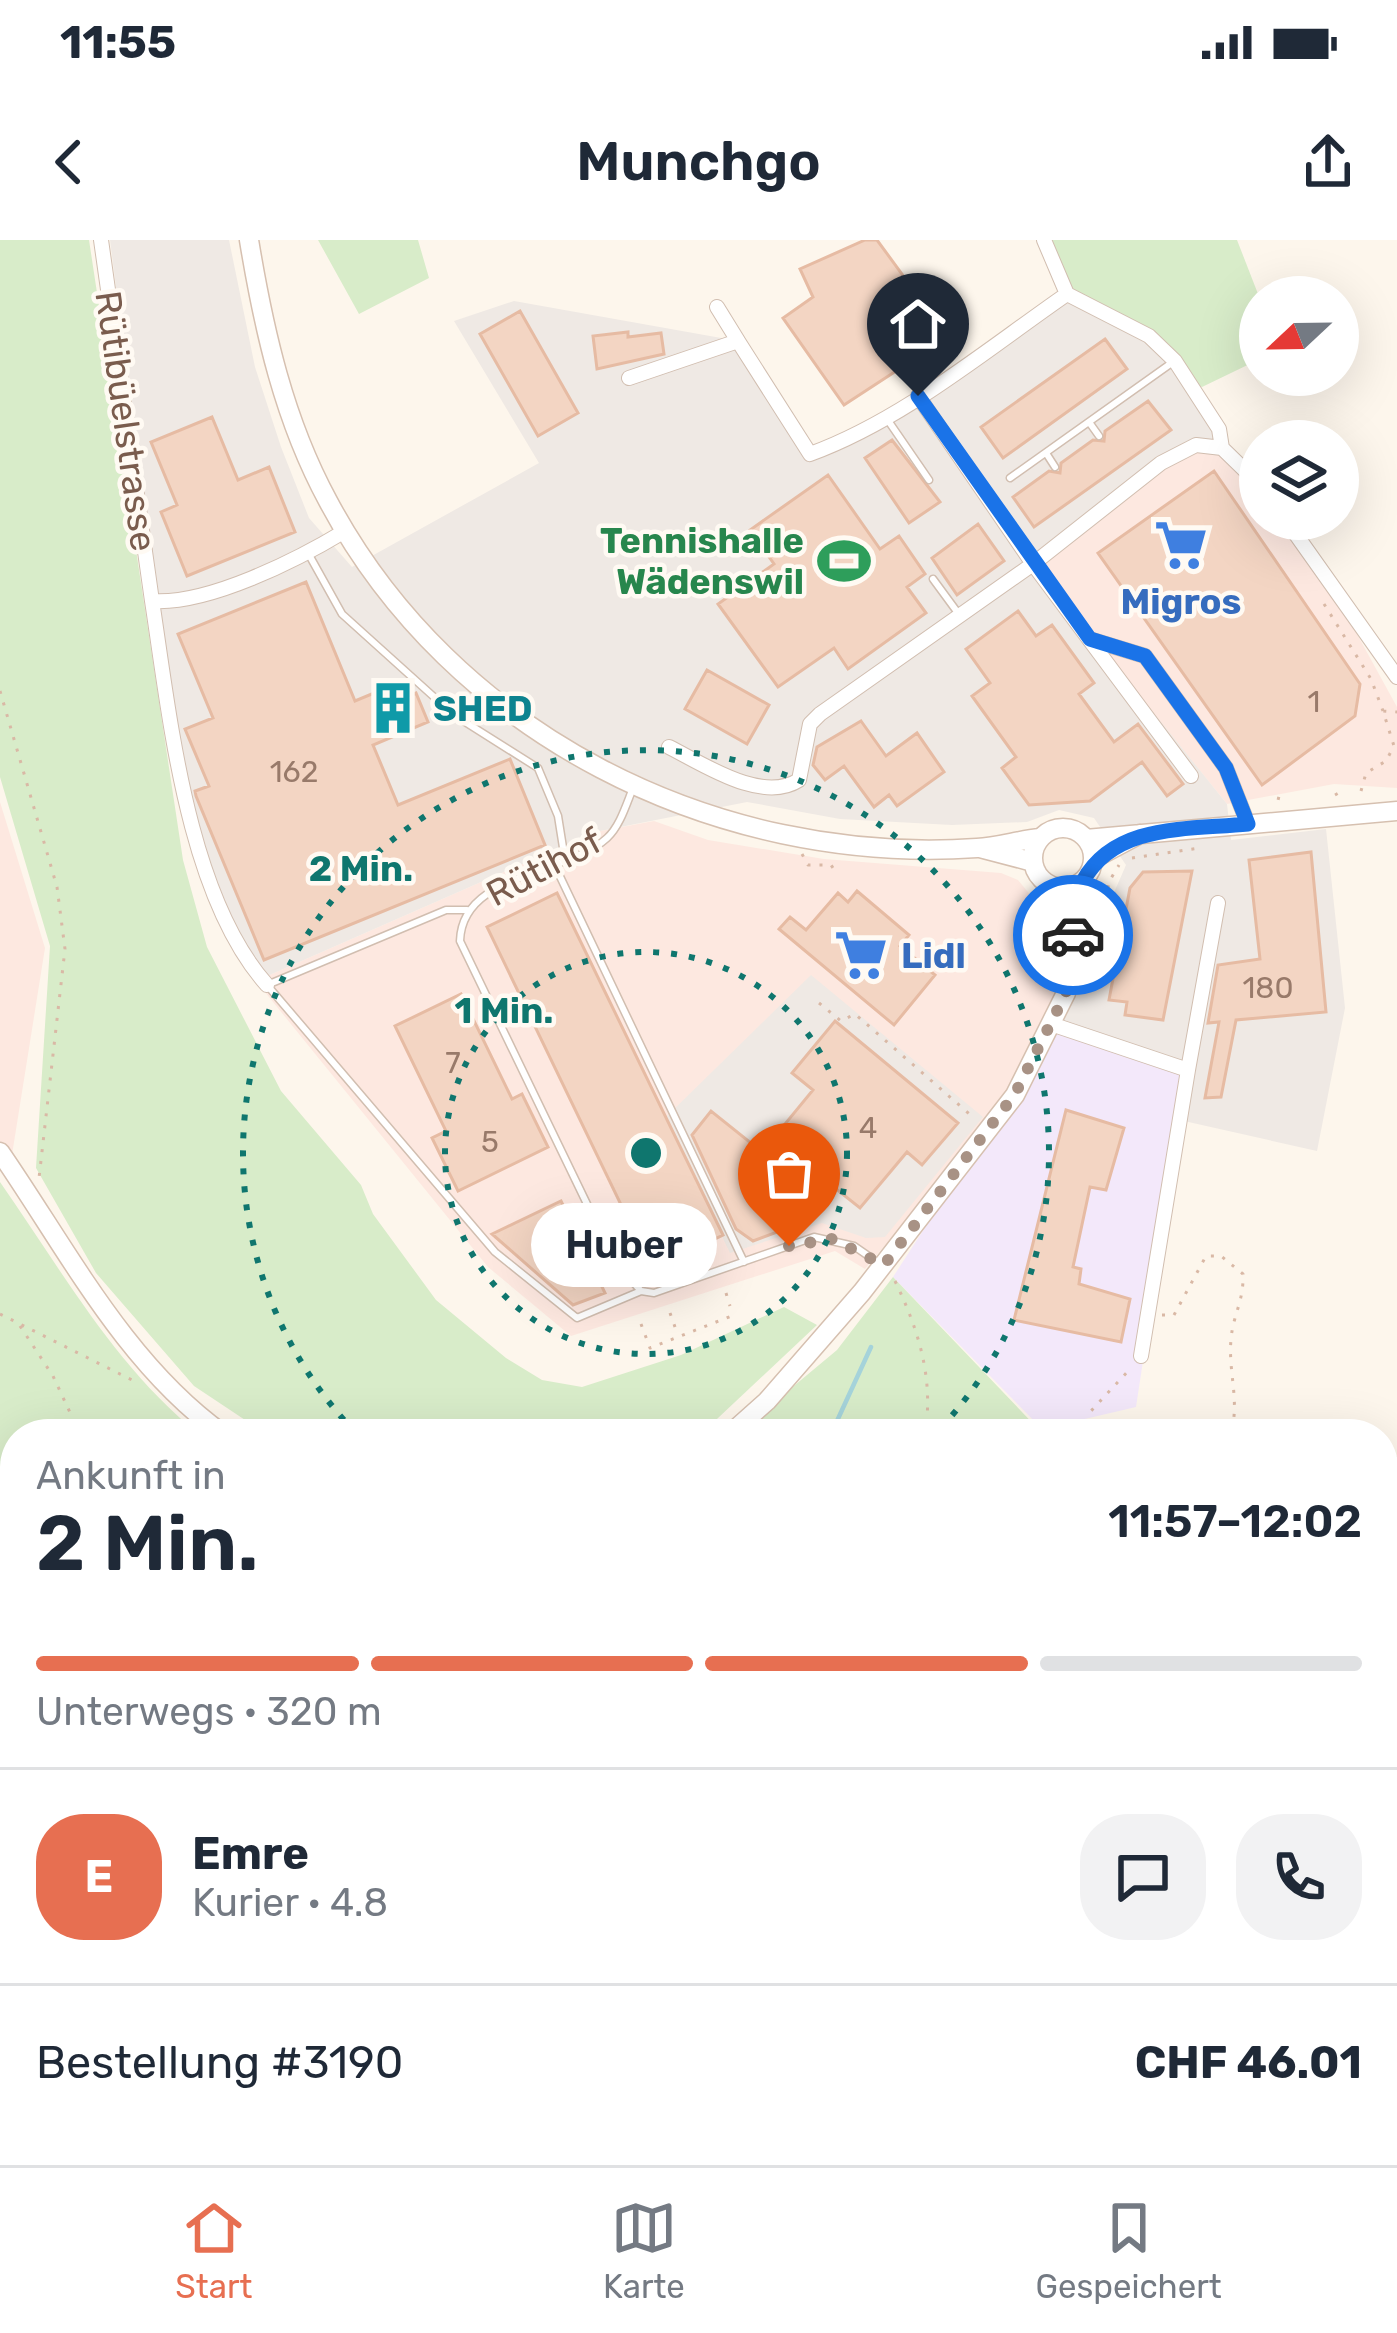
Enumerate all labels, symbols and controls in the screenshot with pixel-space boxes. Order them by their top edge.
text: 11:55 [60,16,176,69]
icon: back [36,129,102,195]
icon: share [1295,129,1361,195]
text: Munchgo [576,130,821,194]
pin [867,273,969,396]
north arrow [1239,276,1359,396]
map controls [1239,276,1359,540]
street label: Rütibüelstrasse [86,288,166,554]
icon: home [885,291,951,357]
button: layers [1239,420,1359,540]
supermarket icon: Migros [1152,516,1210,574]
place label: Tennishalle Wädenswil [600,519,804,603]
sports icon: Tennishalle Wädenswil [815,532,873,590]
place label: Migros [1120,580,1242,623]
building icon: SHED [364,679,422,737]
house number: 1 [1308,684,1320,720]
place label: SHED [433,687,532,730]
house number: 162 [270,754,318,790]
street label: Rütihof [479,819,609,915]
text: 2 Min. [309,847,413,890]
courier [1013,875,1133,995]
icon: car [1040,902,1106,968]
supermarket icon: Lidl [832,926,890,984]
place label: Lidl [901,934,966,977]
house number: 180 [1243,970,1293,1006]
text: 1 Min. [454,989,554,1032]
house number: 7 [445,1045,461,1081]
house number: 4 [859,1110,877,1146]
pin [738,1123,840,1246]
house number: 5 [481,1124,499,1160]
centre of rings [625,1132,667,1174]
icon: bag [756,1141,822,1207]
callout: Huber [531,1204,717,1288]
text: Huber [565,1222,683,1268]
text: Ankunft in [36,1453,226,1499]
text: 11:57–12:02 [1108,1495,1362,1548]
text: 2 Min. [36,1497,259,1590]
text: Unterwegs · 320 m [36,1689,382,1735]
button: chat [1080,1814,1206,1940]
button: phone [1236,1814,1362,1940]
text: Emre [192,1827,309,1880]
text: E [85,1850,113,1903]
text: Kurier · 4.8 [192,1880,388,1926]
text: Bestellung #3190 [36,2036,403,2089]
text: CHF 46.01 [1135,2036,1362,2089]
tab: Start [175,2195,252,2306]
tab: Karte [603,2195,685,2306]
tab: Gespeichert [1035,2195,1222,2306]

